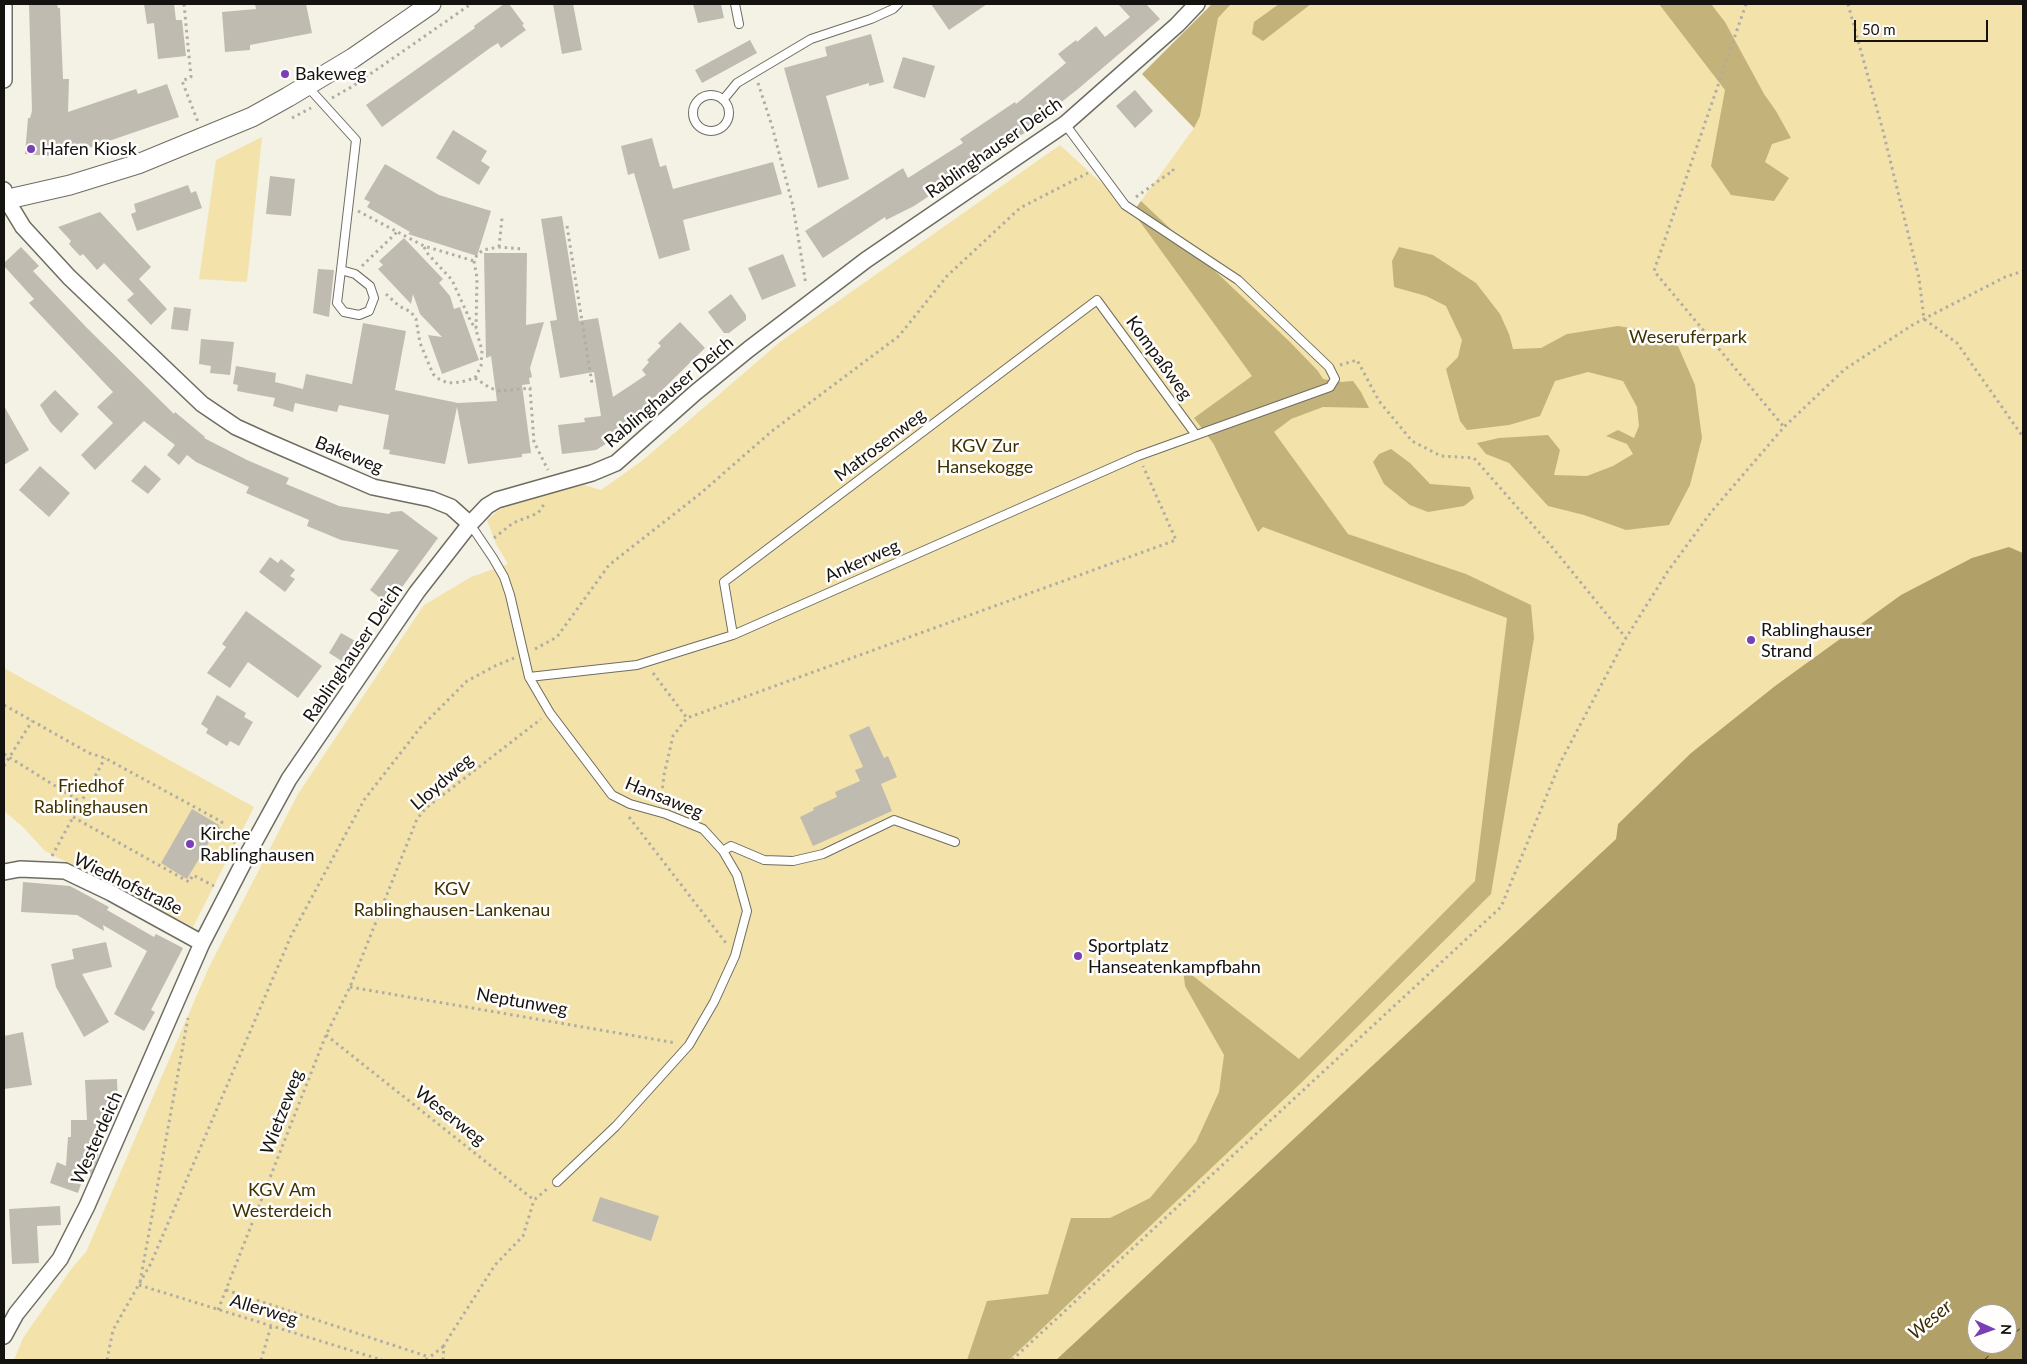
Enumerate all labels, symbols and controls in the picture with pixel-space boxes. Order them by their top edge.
scale bar [1857,10,1991,42]
text: 50 m [1862,20,1896,38]
place label: Bakeweg [295,63,366,85]
marker: Bakeweg [279,68,291,80]
street label: Rablinghauser Deich [922,93,1066,203]
place label: Hafen Kiosk [41,138,137,160]
marker: Hafen Kiosk [25,143,37,155]
street label: Kompaßweg [1121,312,1197,404]
park label: Weseruferpark [1629,326,1747,348]
street label: Rablinghauser Deich [600,332,738,452]
street label: Matrosenweg [830,404,930,486]
street label: Bakeweg [312,432,386,478]
park label: KGV Zur Hansekogge [937,435,1033,478]
street label: Ankerweg [821,535,903,587]
street label: Rablinghauser Deich [299,580,407,726]
place label: Rablinghauser Strand [1761,619,1872,662]
marker: Rablinghauser Strand [1745,634,1757,646]
street label: Lloydweg [406,749,478,815]
street label: Hansaweg [622,773,706,823]
park label: Friedhof Rablinghausen [34,775,148,818]
place label: Kirche Rablinghausen [200,823,315,866]
marker: Kirche Rablinghausen [184,838,196,850]
street label: Wiedhofstraße [70,848,186,920]
park label: KGV Rablinghausen-Lankenau [354,878,550,921]
place label: Sportplatz Hanseatenkampfbahn [1088,935,1261,978]
marker: Sportplatz Hanseatenkampfbahn [1072,950,1084,962]
street label: Neptunweg [475,983,569,1021]
street label: Wietzeweg [256,1067,308,1157]
street label: Weserweg [410,1082,490,1150]
street label: Westerdeich [67,1088,127,1188]
park label: KGV Am Westerdeich [232,1179,332,1222]
street label: Allerweg [228,1290,300,1330]
water label: Weser [1904,1295,1956,1345]
north arrow [1967,1304,2017,1354]
text: N [1998,1324,2015,1335]

